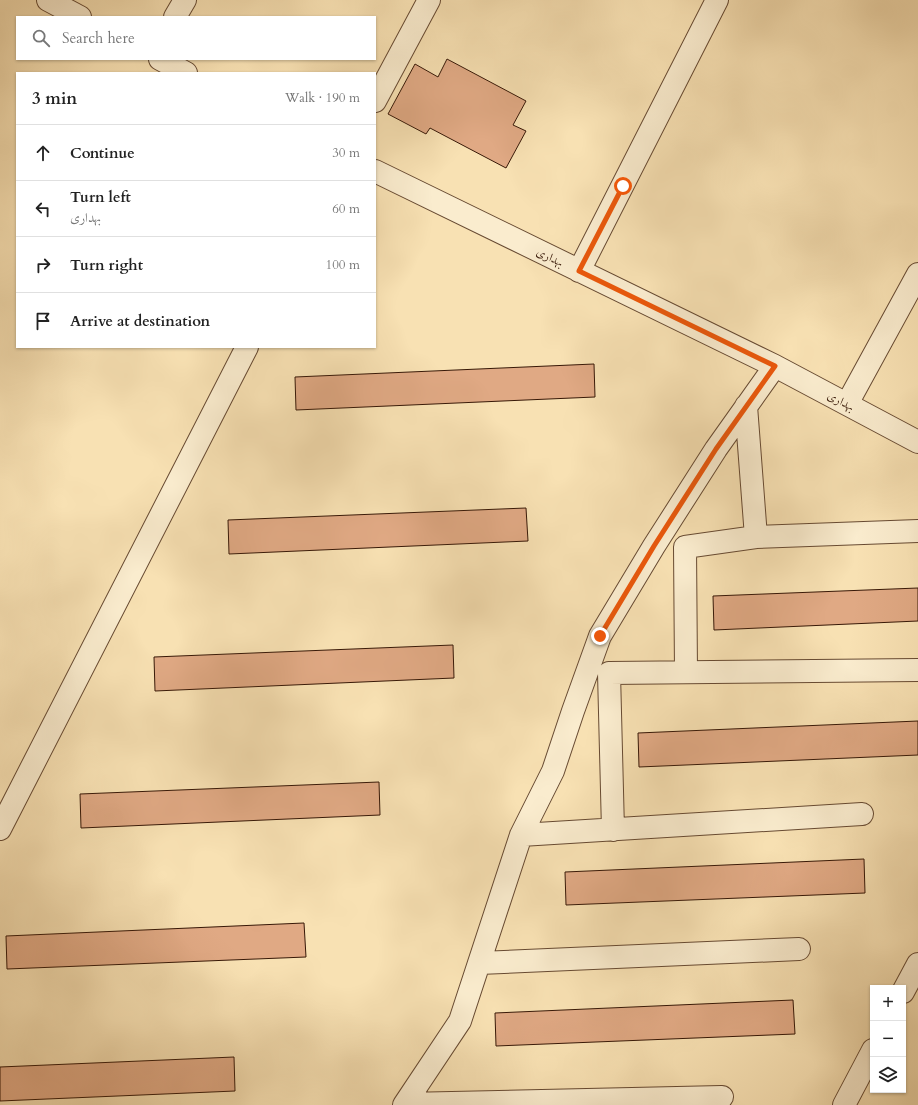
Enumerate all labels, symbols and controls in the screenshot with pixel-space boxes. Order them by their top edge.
search box [16,16,376,60]
icon: search [30,27,52,49]
text: Search here [62,28,135,48]
text: 3 min [32,87,77,110]
text: Walk · 190 m [285,89,360,107]
icon: ahead [32,142,54,164]
text: Continue [70,143,135,163]
text: 30 m [332,144,360,162]
route start [614,177,632,195]
text: Turn left [70,187,131,207]
icon: left [32,198,54,220]
text: 60 m [332,200,360,218]
text: بهداری [70,209,101,227]
street label: بهداری [534,244,566,270]
icon: right [32,254,54,276]
text: Turn right [70,255,143,275]
text: 100 m [326,256,360,274]
icon: arrive [32,310,54,332]
text: Arrive at destination [70,311,210,331]
street label: بهداری [825,387,857,415]
route end [591,627,609,645]
map controls [870,985,906,1093]
button: + [870,985,906,1021]
button: − [870,1021,906,1057]
button: layers [870,1057,906,1093]

